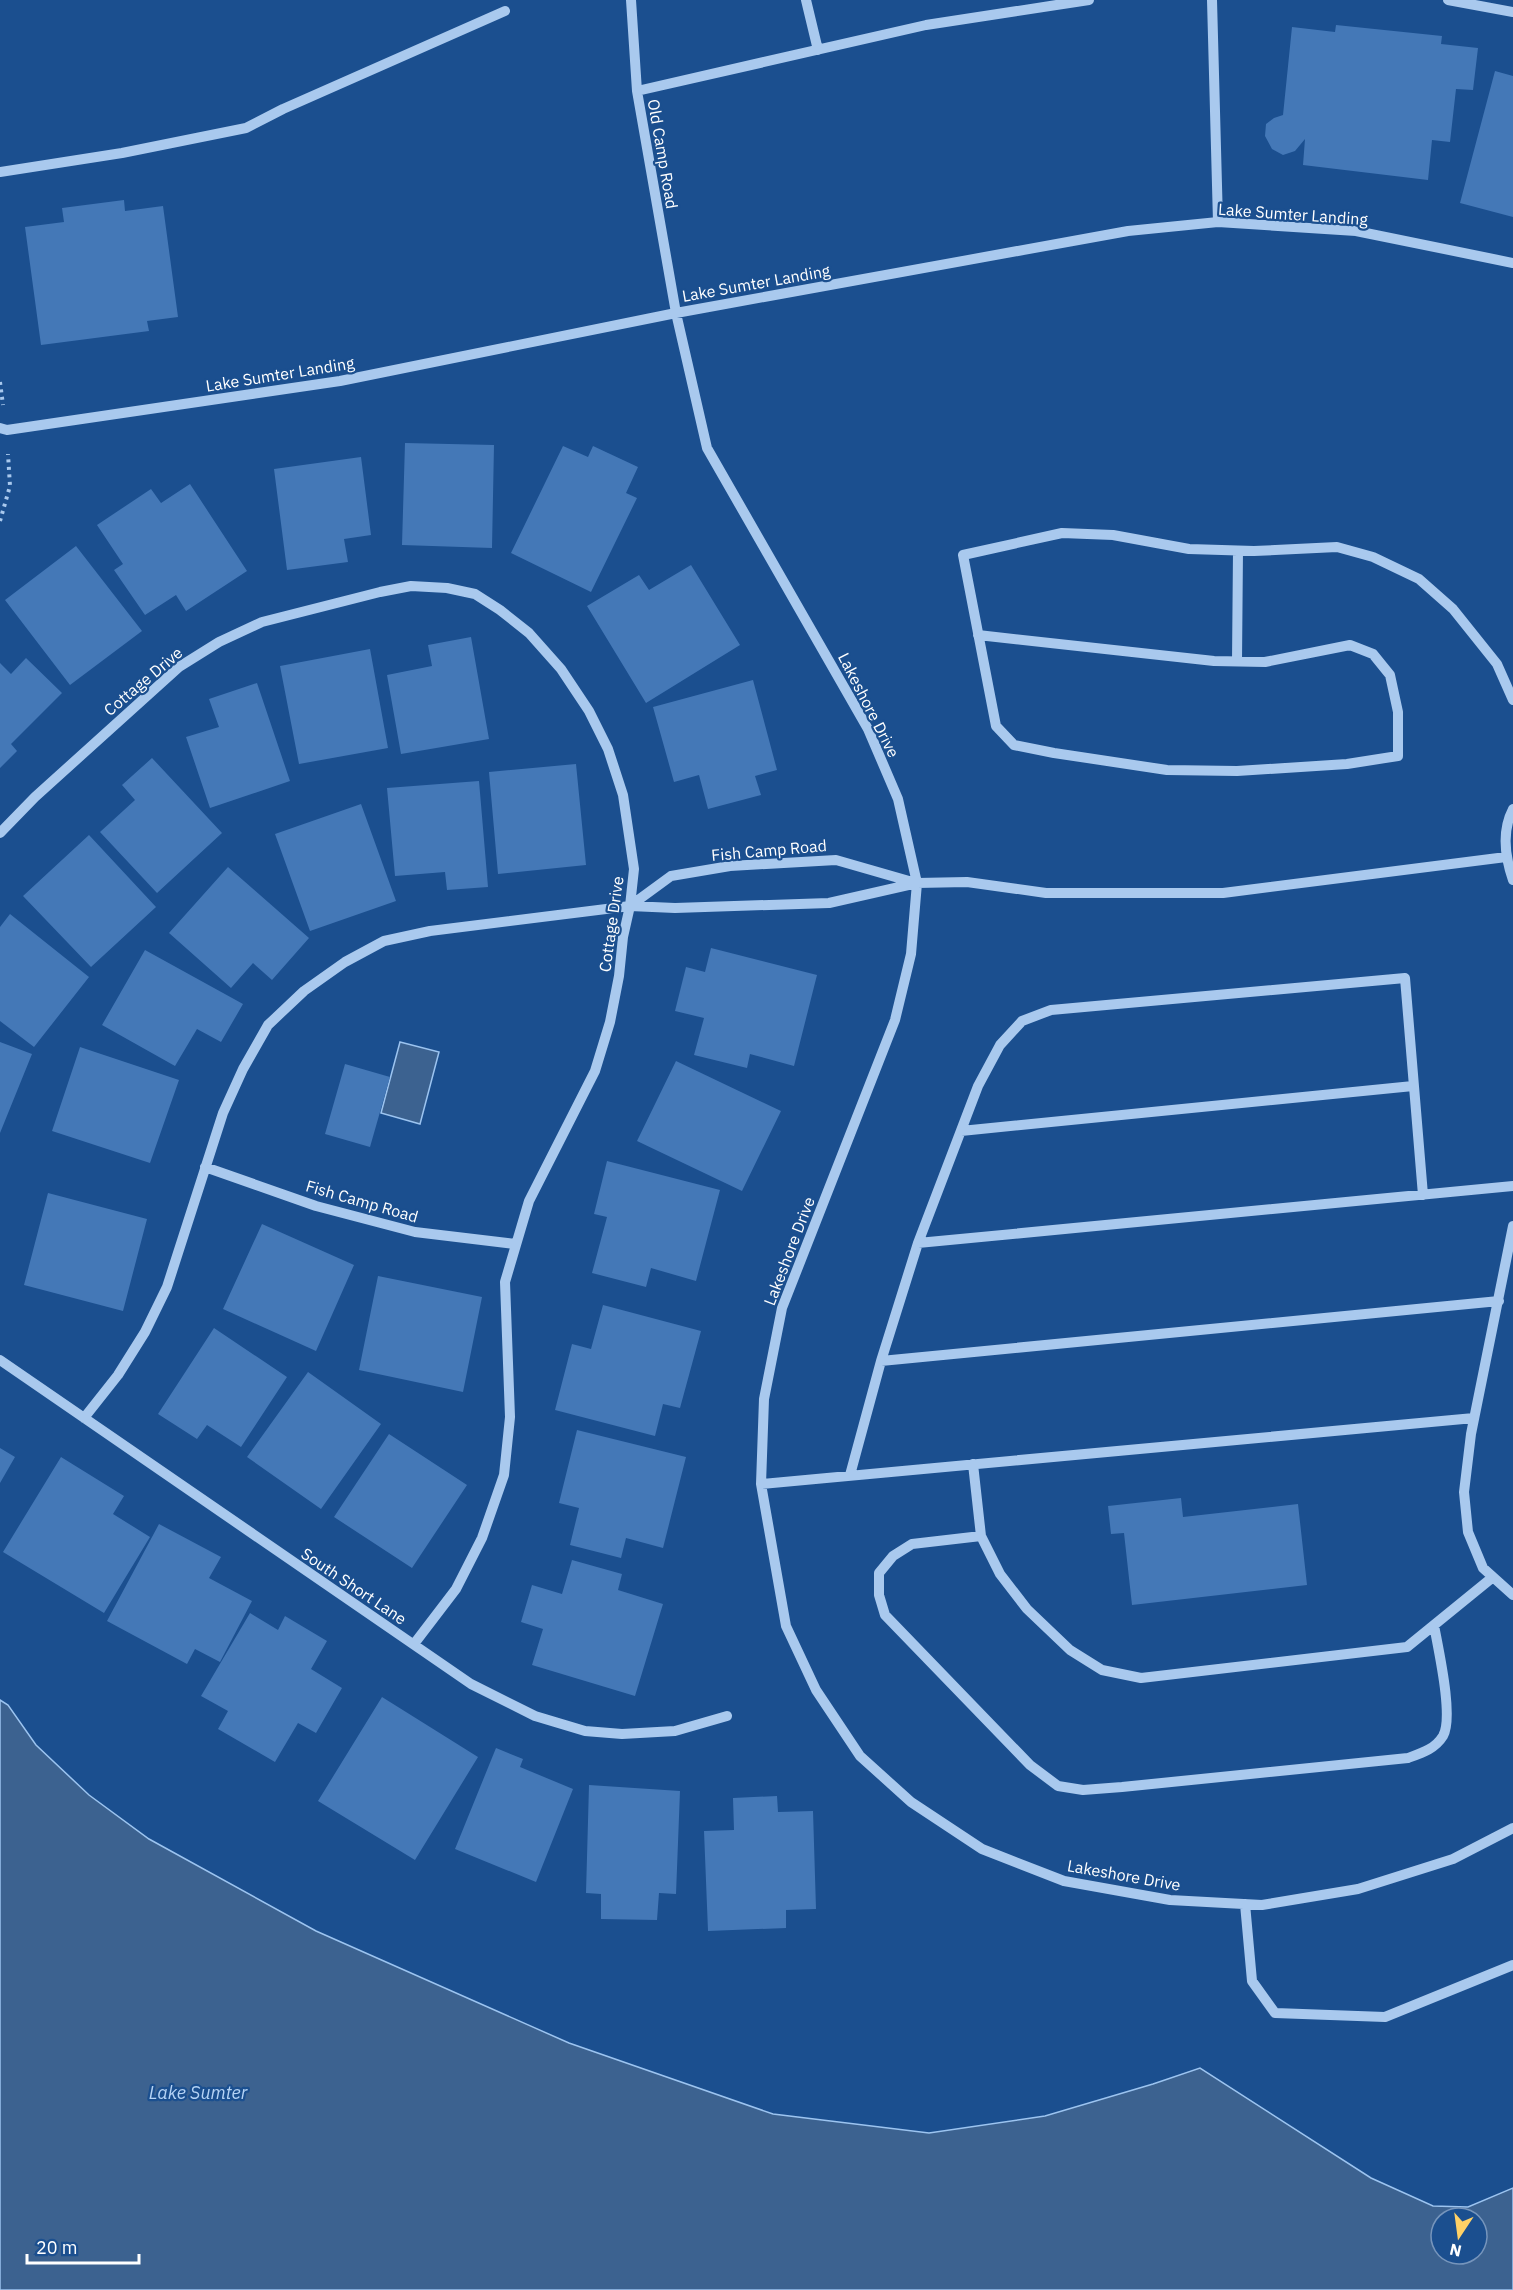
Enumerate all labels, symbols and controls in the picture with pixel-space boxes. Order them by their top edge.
street label: Old Camp Road [644,98,682,210]
street label: Lake Sumter Landing [1217,199,1369,229]
street label: Lake Sumter Landing [680,260,832,306]
street label: Lake Sumter Landing [204,352,356,396]
street label: Cottage Drive [100,642,187,720]
street label: Lakeshore Drive [834,649,904,761]
street label: Fish Camp Road [710,835,828,865]
street label: Cottage Drive [594,875,628,973]
street label: Fish Camp Road [304,1175,420,1227]
street label: Lakeshore Drive [759,1194,819,1308]
street label: South Short Lane [297,1543,411,1629]
street label: Lakeshore Drive [1066,1855,1182,1895]
water label: Lake Sumter [149,2081,248,2104]
north arrow [1429,2206,1489,2266]
scale bar [27,2227,140,2265]
text: 20 m [36,2236,78,2259]
text: N [1448,2240,1464,2262]

